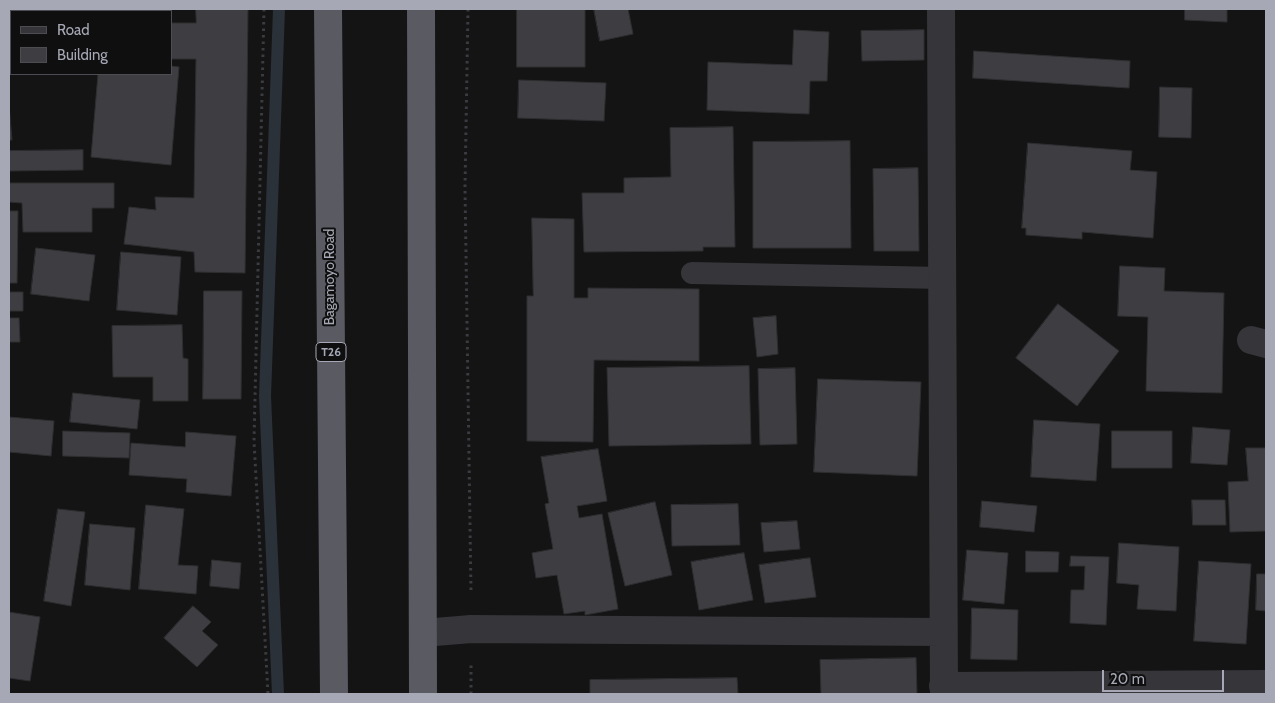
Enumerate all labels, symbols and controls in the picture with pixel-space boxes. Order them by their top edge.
legend [10,10,172,75]
text: Road [57,21,90,39]
text: Building [57,46,108,64]
street label: Bagamoyo Road [322,229,338,325]
road number: T26 [316,342,346,362]
scale bar [1105,660,1228,692]
text: 20 m [1110,670,1145,688]

